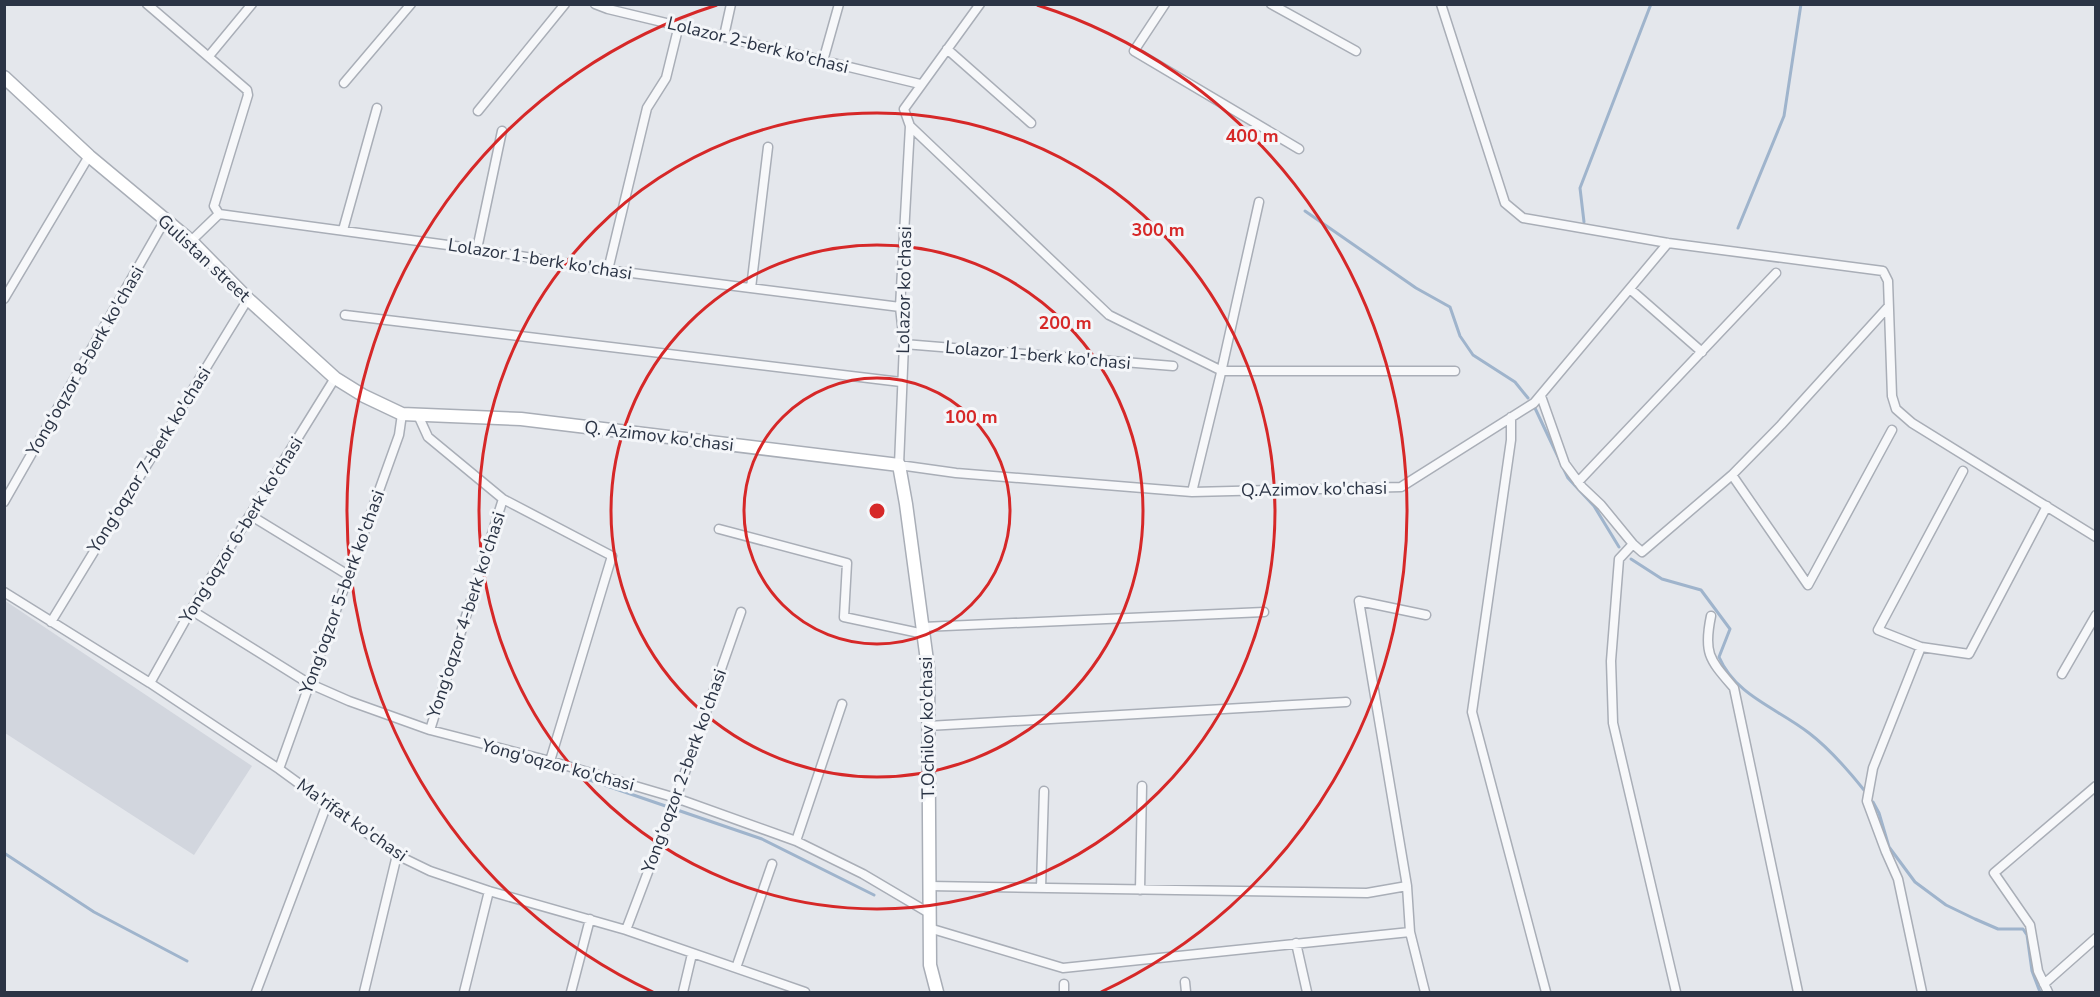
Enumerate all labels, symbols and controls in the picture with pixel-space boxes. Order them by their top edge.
street label: Lolazor 2-berk ko'chasi [665,11,851,79]
text: 400 m [1225,124,1279,148]
street label: Gulistan street [152,209,256,308]
text: 300 m [1131,218,1185,242]
street label: Lolazor ko'chasi [891,226,917,354]
street label: Lolazor 1-berk ko'chasi [446,233,634,285]
street label: Yong‘oqzor 8-berk ko'chasi [20,262,149,461]
text: 200 m [1038,311,1092,335]
street label: Lolazor 1-berk ko'chasi [944,335,1132,375]
street label: Yong‘oqzor 7-berk ko'chasi [81,362,216,559]
text: 100 m [944,405,998,429]
street label: Q. Azimov ko'chasi [583,415,735,457]
street label: Yong‘oqzor 6-berk ko'chasi [173,432,308,629]
street label: Q.Azimov ko'chasi [1241,476,1387,502]
street label: Yong‘oqzor 5-berk ko'chasi [294,487,390,698]
centre of rings [867,501,887,521]
street label: Yong‘oqzor 4-berk ko'chasi [421,509,511,722]
street label: T.Ochilov ko'chasi [914,657,940,799]
street label: Yong‘oqzor 2-berk ko'chasi [636,666,732,877]
street label: Yong'oqzor ko'chasi [478,733,637,797]
street label: Ma'rifat ko'chasi [292,773,412,867]

